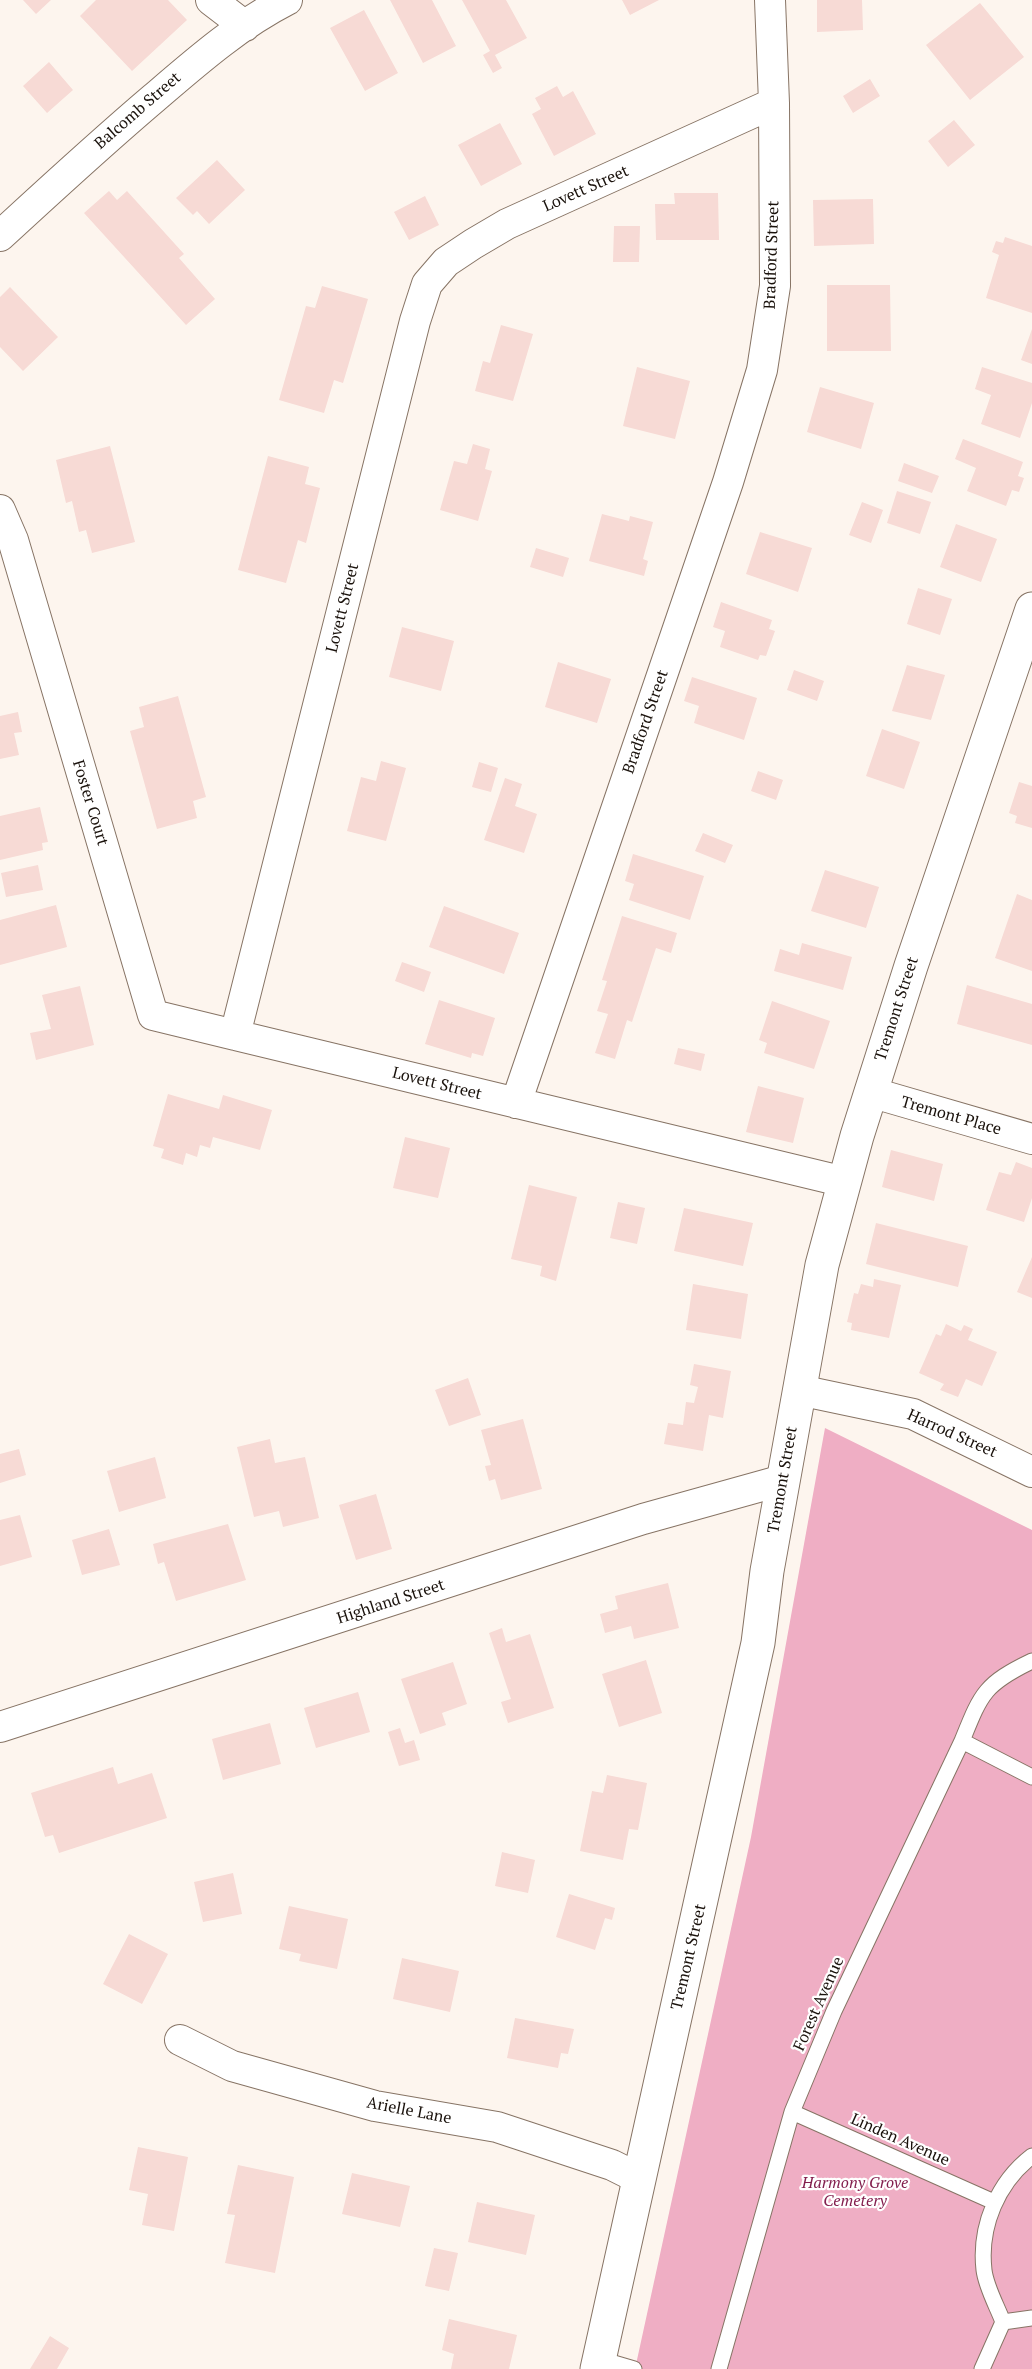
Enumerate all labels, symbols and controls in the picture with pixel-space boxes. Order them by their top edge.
street label: Balcomb Street [91,68,185,154]
street label: Lovett Street [540,162,632,216]
street label: Bradford Street [761,200,783,310]
street label: Lovett Street [323,561,363,655]
street label: Bradford Street [619,668,673,776]
street label: Foster Court [68,758,112,848]
street label: Tremont Street [871,955,923,1063]
street label: Lovett Street [390,1064,484,1104]
street label: Tremont Place [899,1093,1003,1139]
street label: Harrod Street [904,1406,1000,1462]
street label: Tremont Street [764,1425,802,1535]
street label: Highland Street [335,1576,447,1628]
street label: Tremont Street [667,1902,711,2012]
street label: Forest Avenue [790,1954,848,2054]
street label: Arielle Lane [365,2093,453,2129]
street label: Linden Avenue [848,2110,952,2170]
park label: Harmony Grove Cemetery [802,2173,908,2211]

